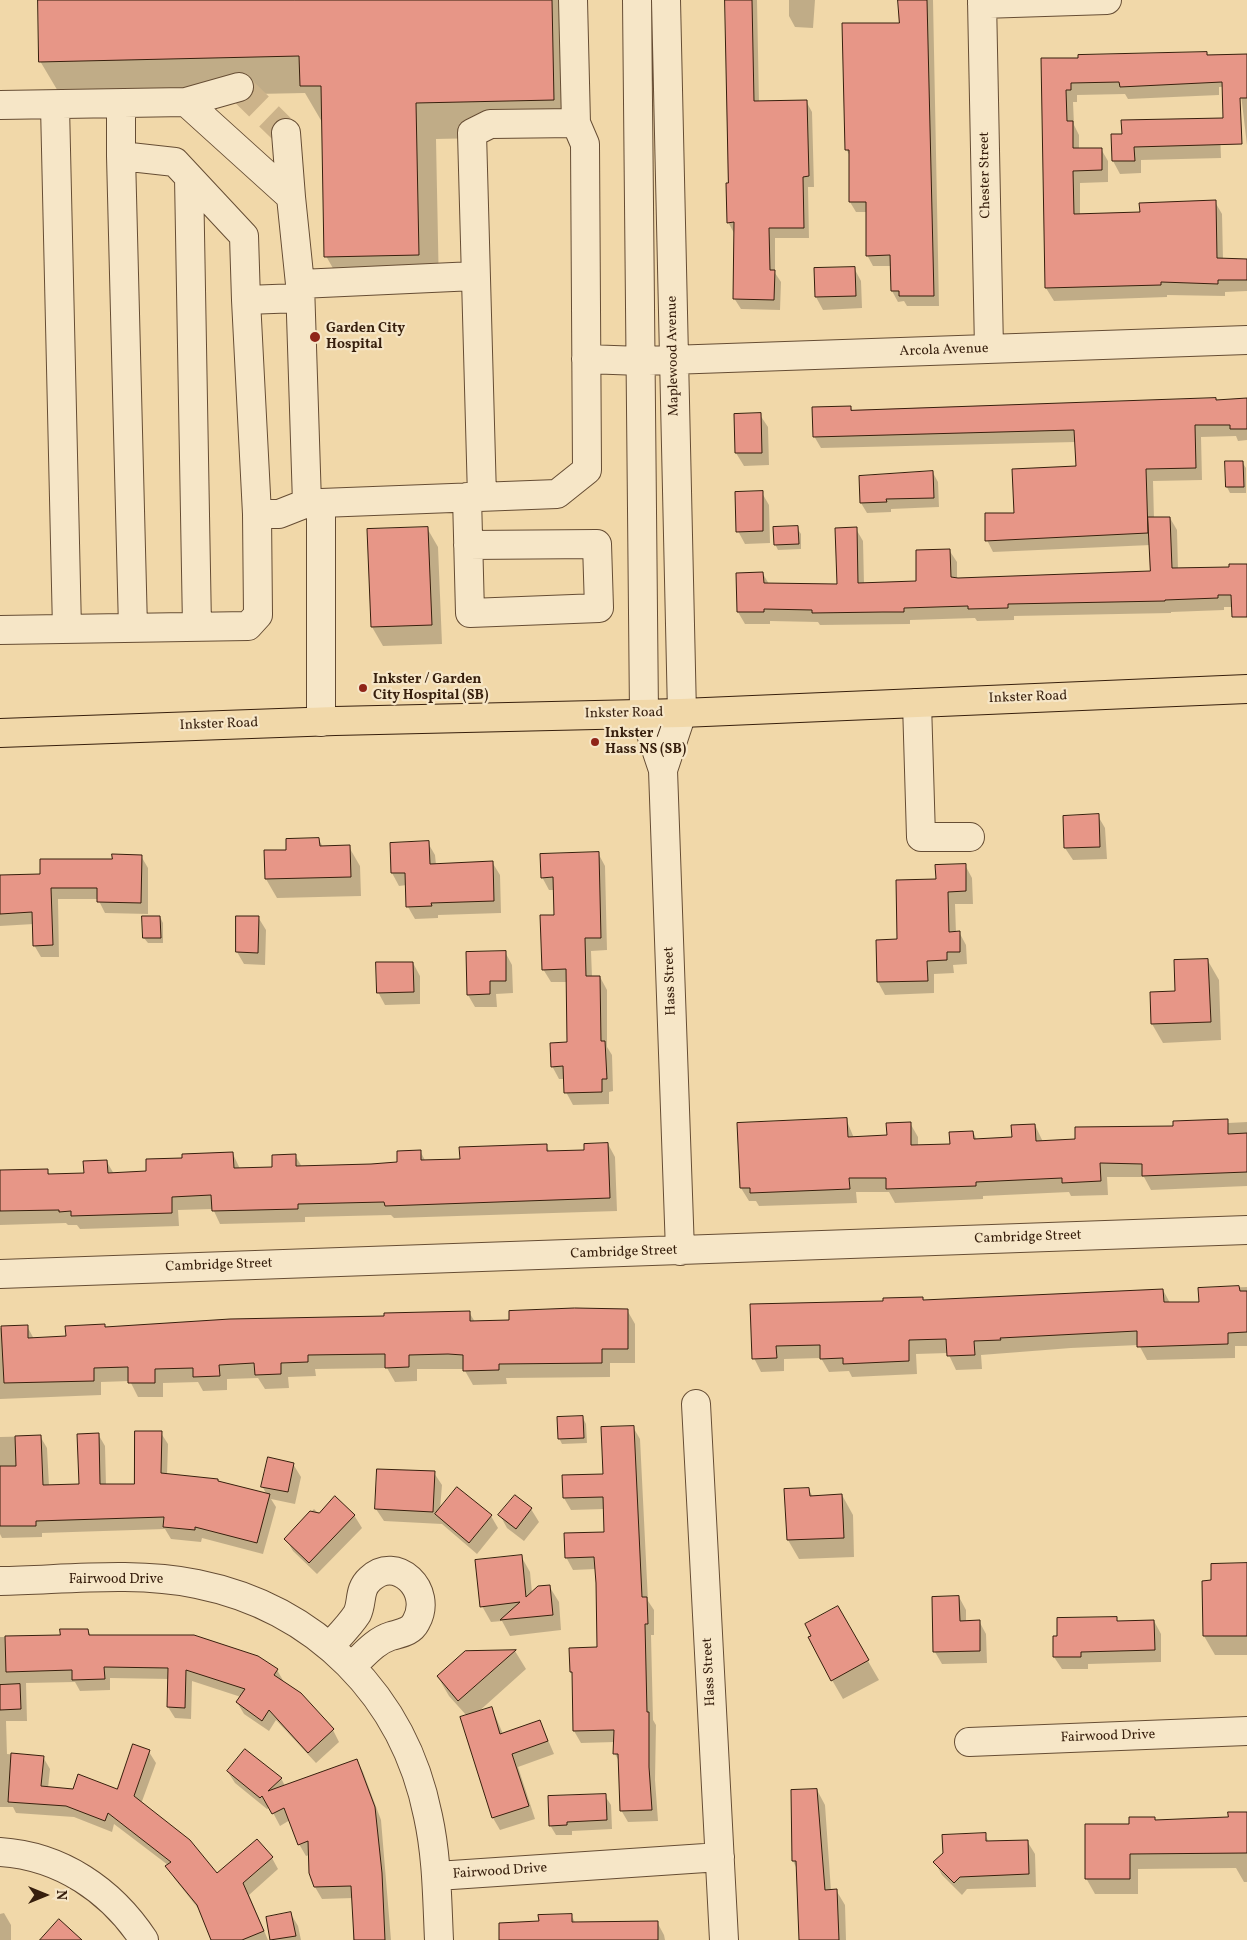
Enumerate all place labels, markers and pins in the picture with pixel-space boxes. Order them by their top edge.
place label: Garden City Hospital [326,321,405,354]
marker: Garden City Hospital [308,330,322,344]
place label: Inkster / Garden City Hospital (SB) [373,672,489,704]
marker: Inkster / Garden City Hospital (SB) [357,682,369,694]
place label: Inkster / Hass NS (SB) [605,726,686,759]
marker: Inkster / Hass NS (SB) [589,736,601,748]

